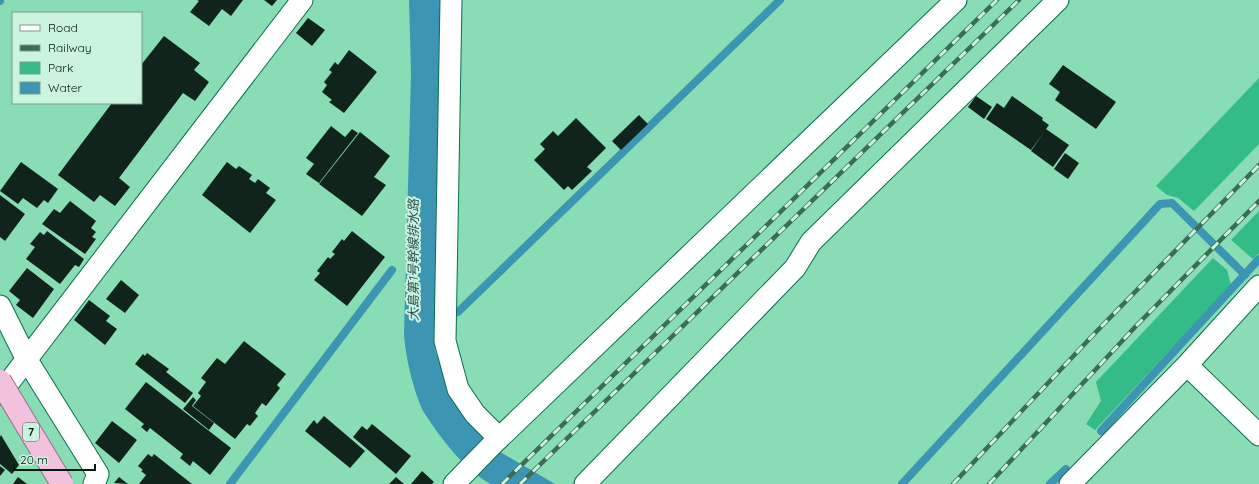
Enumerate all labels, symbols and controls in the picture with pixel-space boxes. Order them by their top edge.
legend [12,12,142,104]
text: Road [48,20,78,35]
text: Railway [48,40,92,55]
text: Park [48,60,73,75]
text: Water [48,80,83,95]
water label: 大島第1号幹線排水路 [405,198,421,321]
road number: 7 [23,423,39,441]
scale bar [14,446,95,472]
text: 20 m [20,452,48,467]

